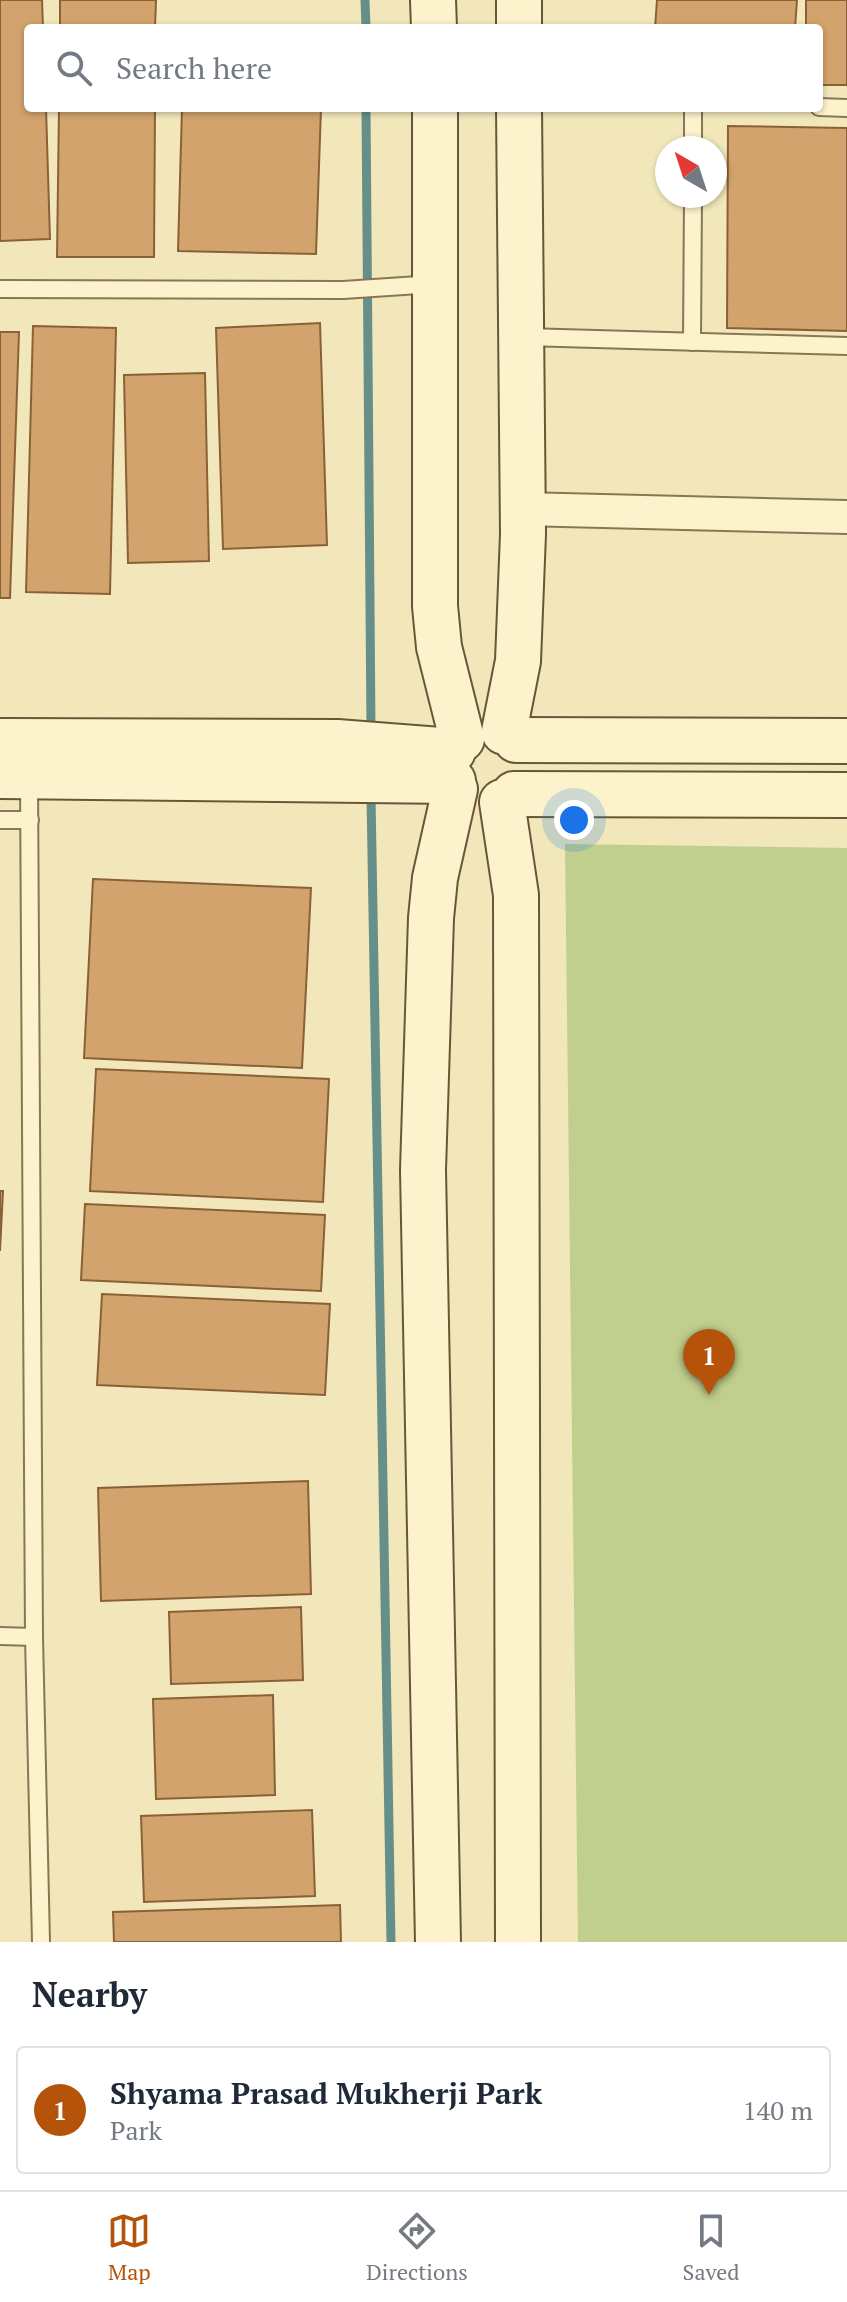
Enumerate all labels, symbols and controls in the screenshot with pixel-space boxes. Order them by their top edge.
search box [24,24,823,112]
icon: search [52,46,96,90]
text: Search here [116,48,272,88]
north arrow [655,136,727,208]
your location [554,800,594,840]
pin: 1 [683,1329,735,1395]
text: Nearby [32,1972,147,2017]
text: Shyama Prasad Mukherji Park [110,2073,542,2113]
text: 1 [53,2093,67,2127]
text: 140 m [743,2093,813,2127]
text: Park [110,2113,162,2147]
tab: Map [107,2209,151,2286]
tab: Directions [366,2209,468,2286]
tab: Saved [683,2209,740,2286]

